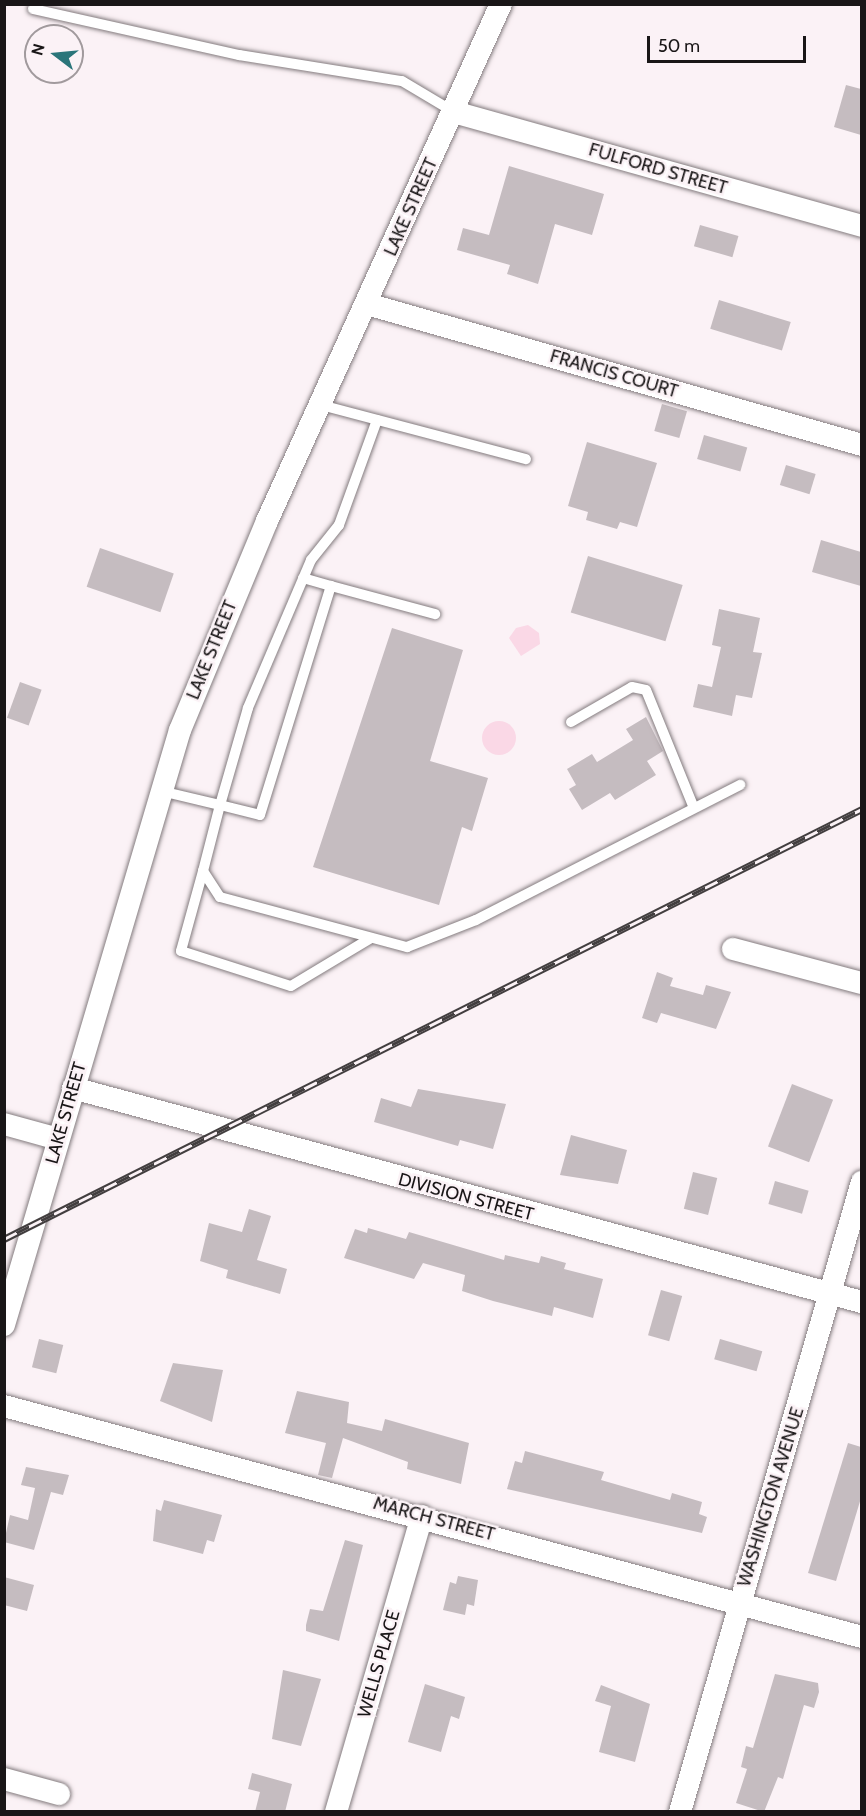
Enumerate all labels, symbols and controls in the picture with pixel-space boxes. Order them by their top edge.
north arrow [24,24,84,84]
scale bar [650,24,809,62]
text: 50 m [658,35,700,57]
text: N [27,41,49,58]
street label: FULFORD STREET [586,139,730,199]
street label: LAKE STREET [380,155,442,259]
street label: FRANCIS COURT [547,345,681,403]
street label: LAKE STREET [182,597,242,703]
street label: LAKE STREET [41,1060,91,1166]
street label: DIVISION STREET [396,1169,536,1225]
street label: WASHINGTON AVENUE [733,1405,809,1589]
street label: MARCH STREET [371,1492,497,1546]
street label: WELLS PLACE [353,1608,405,1720]

